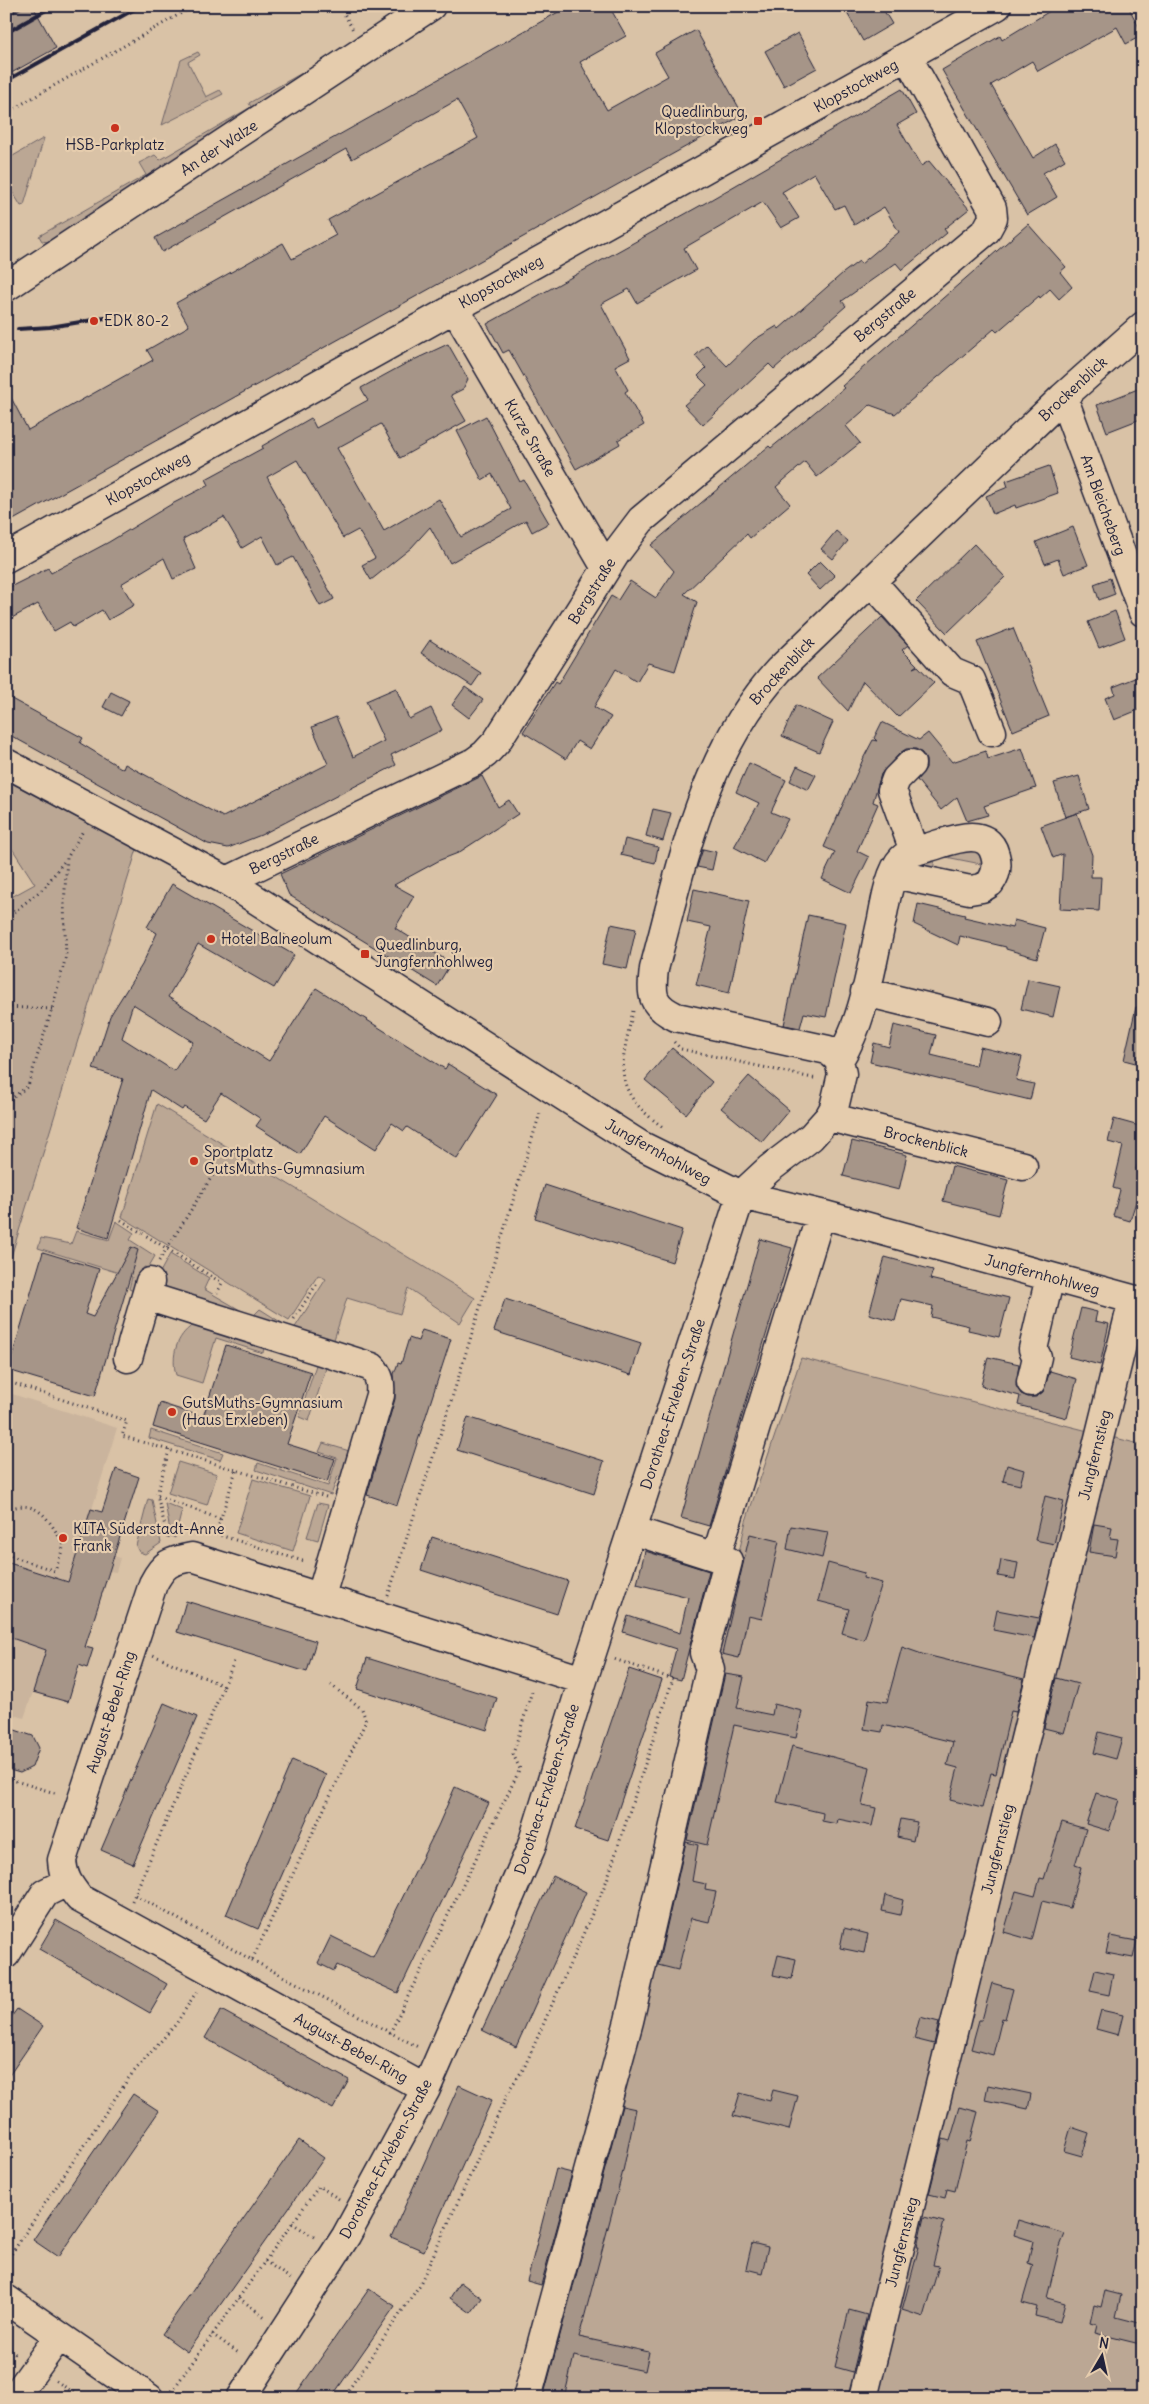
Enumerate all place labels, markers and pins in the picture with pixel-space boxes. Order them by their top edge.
place label: Quedlinburg, Klopstockweg [655,102,748,138]
marker: Quedlinburg, Klopstockweg [752,115,764,127]
marker: HSB-Parkplatz [109,122,121,134]
place label: HSB-Parkplatz [65,135,165,154]
place label: EDK 80-2 [104,311,169,330]
marker: EDK 80-2 [88,315,100,327]
place label: Hotel Balneolum [221,929,332,948]
marker: Hotel Balneolum [205,933,217,945]
place label: Quedlinburg, Jungfernhohlweg [375,935,493,971]
marker: Quedlinburg, Jungfernhohlweg [359,948,371,960]
place label: Sportplatz GutsMuths-Gymnasium [204,1142,365,1178]
marker: Sportplatz GutsMuths-Gymnasium [188,1155,200,1167]
place label: GutsMuths-Gymnasium (Haus Erxleben) [182,1393,343,1429]
marker: GutsMuths-Gymnasium (Haus Erxleben) [166,1406,178,1418]
place label: KITA Süderstadt-Anne Frank [73,1519,225,1555]
marker: KITA Süderstadt-Anne Frank [57,1532,69,1544]

